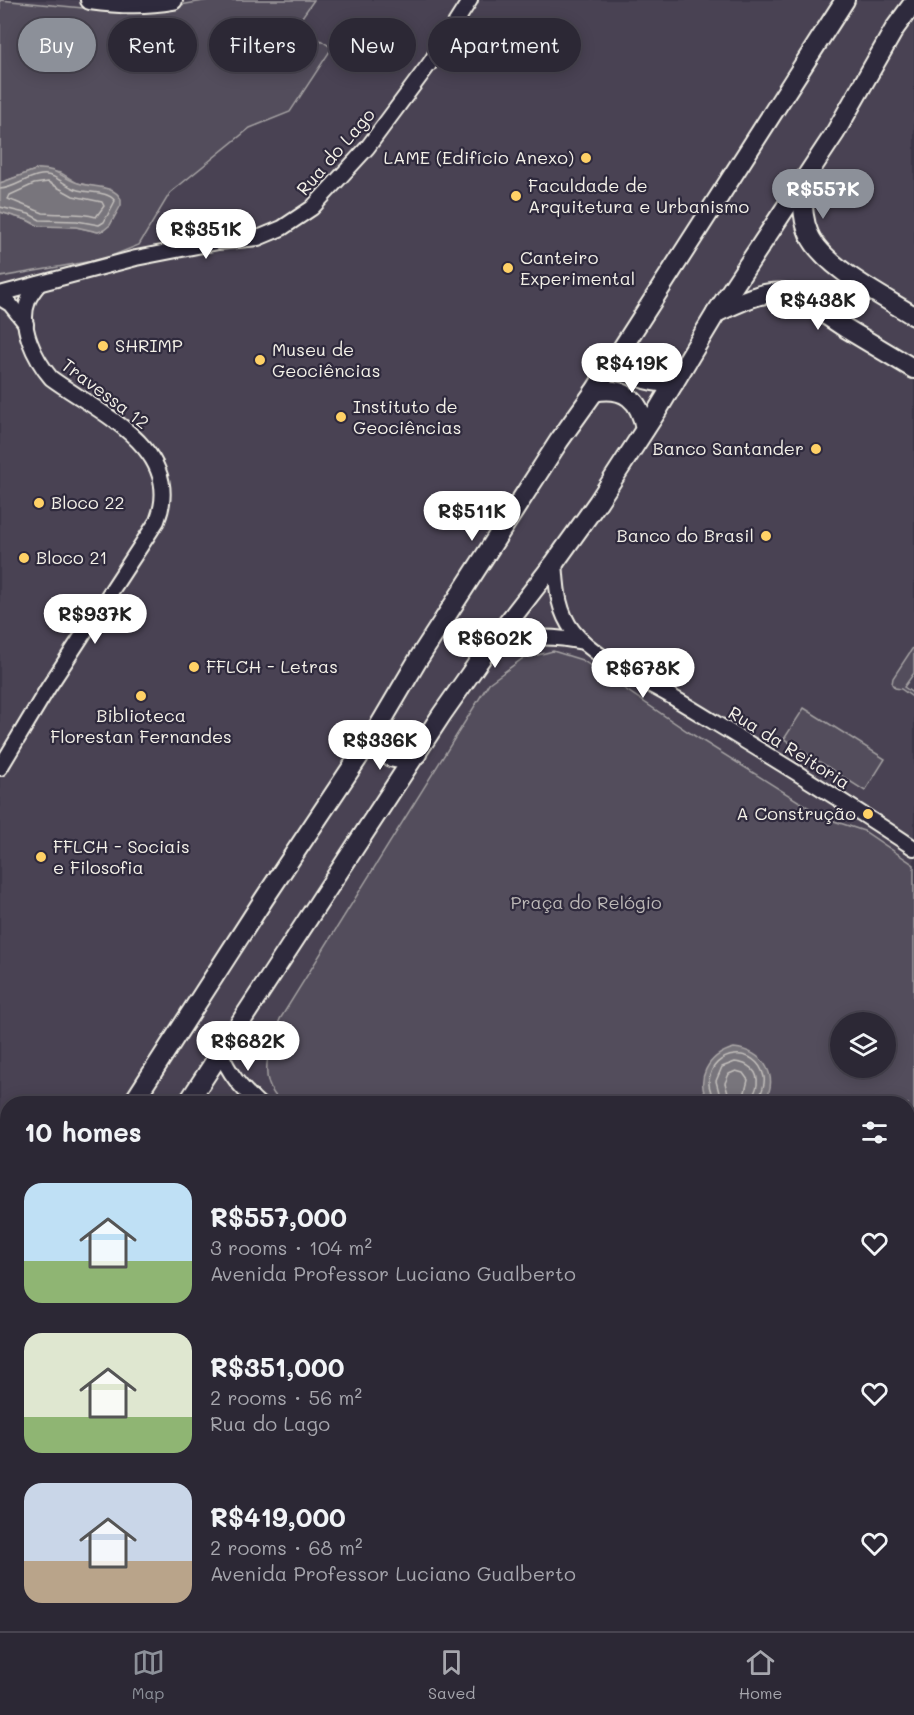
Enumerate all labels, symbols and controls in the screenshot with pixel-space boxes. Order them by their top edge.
chip: Buy [18,18,96,72]
chip: Rent [108,18,197,72]
chip: Filters [209,18,317,72]
chip: New [329,18,416,72]
chip: Apartment [428,18,581,72]
street label: Rua do Lago [291,102,380,200]
place label: LAME (Edifício Anexo) [384,145,574,169]
marker: LAME (Edifício Anexo) [579,151,593,165]
pin: R$557K [774,169,872,220]
place label: Faculdade de Arquitetura e Urbanismo [528,173,749,218]
text: R$557K [786,175,860,201]
marker: Faculdade de Arquitetura e Urbanismo [509,189,523,203]
pin: R$351K [157,209,255,260]
text: R$351K [170,215,242,241]
place label: Canteiro Experimental [520,245,635,290]
marker: Canteiro Experimental [501,261,515,275]
pin: R$438K [769,280,867,331]
text: R$438K [780,286,856,312]
place label: SHRIMP [115,333,183,357]
place label: Museu de Geociências [272,337,380,382]
marker: SHRIMP [96,339,110,353]
pin: R$419K [583,343,681,394]
text: R$419K [596,349,668,375]
street label: Travessa 12 [57,352,154,434]
marker: Museu de Geociências [253,353,267,367]
place label: Instituto de Geociências [353,394,461,439]
marker: Instituto de Geociências [334,410,348,424]
place label: Banco Santander [653,436,804,460]
marker: Banco Santander [809,442,823,456]
place label: Bloco 22 [51,490,124,514]
pin: R$511K [423,491,521,542]
marker: Bloco 22 [32,496,46,510]
text: R$511K [438,497,506,523]
place label: Banco do Brasil [617,523,754,547]
marker: Banco do Brasil [759,529,773,543]
place label: Bloco 21 [36,545,107,569]
marker: Bloco 21 [17,551,31,565]
pin: R$937K [46,594,144,645]
text: R$937K [58,600,132,626]
pin: R$602K [446,618,544,669]
text: R$602K [457,624,533,650]
pin: R$678K [594,648,692,699]
place label: FFLCH - Letras [206,654,338,678]
text: R$678K [606,654,681,680]
marker: FFLCH - Letras [187,660,201,674]
marker: Biblioteca Florestan Fernandes [134,689,148,703]
street label: Rua da Reitoria [724,700,855,794]
place label: Biblioteca Florestan Fernandes [50,703,232,748]
pin: R$336K [331,720,429,771]
text: R$336K [342,726,418,752]
place label: A Construção [736,801,856,825]
marker: A Construção [861,807,875,821]
place label: FFLCH - Sociais e Filosofia [53,834,190,879]
marker: FFLCH - Sociais e Filosofia [34,850,48,864]
park label: Praça do Relógio [510,890,662,914]
map controls [830,1012,896,1078]
button: layers [830,1012,896,1078]
pin: R$682K [199,1021,297,1072]
text: R$682K [210,1027,286,1053]
text: 10 homes [24,1115,142,1149]
icon: filters [858,1116,891,1149]
text: R$557,000 [210,1200,347,1234]
icon: home [72,1207,144,1279]
icon: heart [858,1227,891,1260]
text: 3 rooms · 104 m² [210,1234,372,1260]
text: Avenida Professor Luciano Gualberto [210,1260,576,1286]
text: R$351,000 [210,1350,345,1384]
icon: home [72,1357,144,1429]
icon: heart [858,1377,891,1410]
text: 2 rooms · 56 m² [210,1384,362,1410]
text: Rua do Lago [210,1410,330,1436]
text: R$419,000 [210,1500,346,1534]
icon: home [72,1507,144,1579]
icon: heart [858,1527,891,1560]
text: 2 rooms · 68 m² [210,1534,363,1560]
text: Avenida Professor Luciano Gualberto [210,1560,576,1586]
tab: Map [132,1646,165,1703]
tab: Saved [428,1646,475,1703]
tab: Home [739,1646,782,1703]

